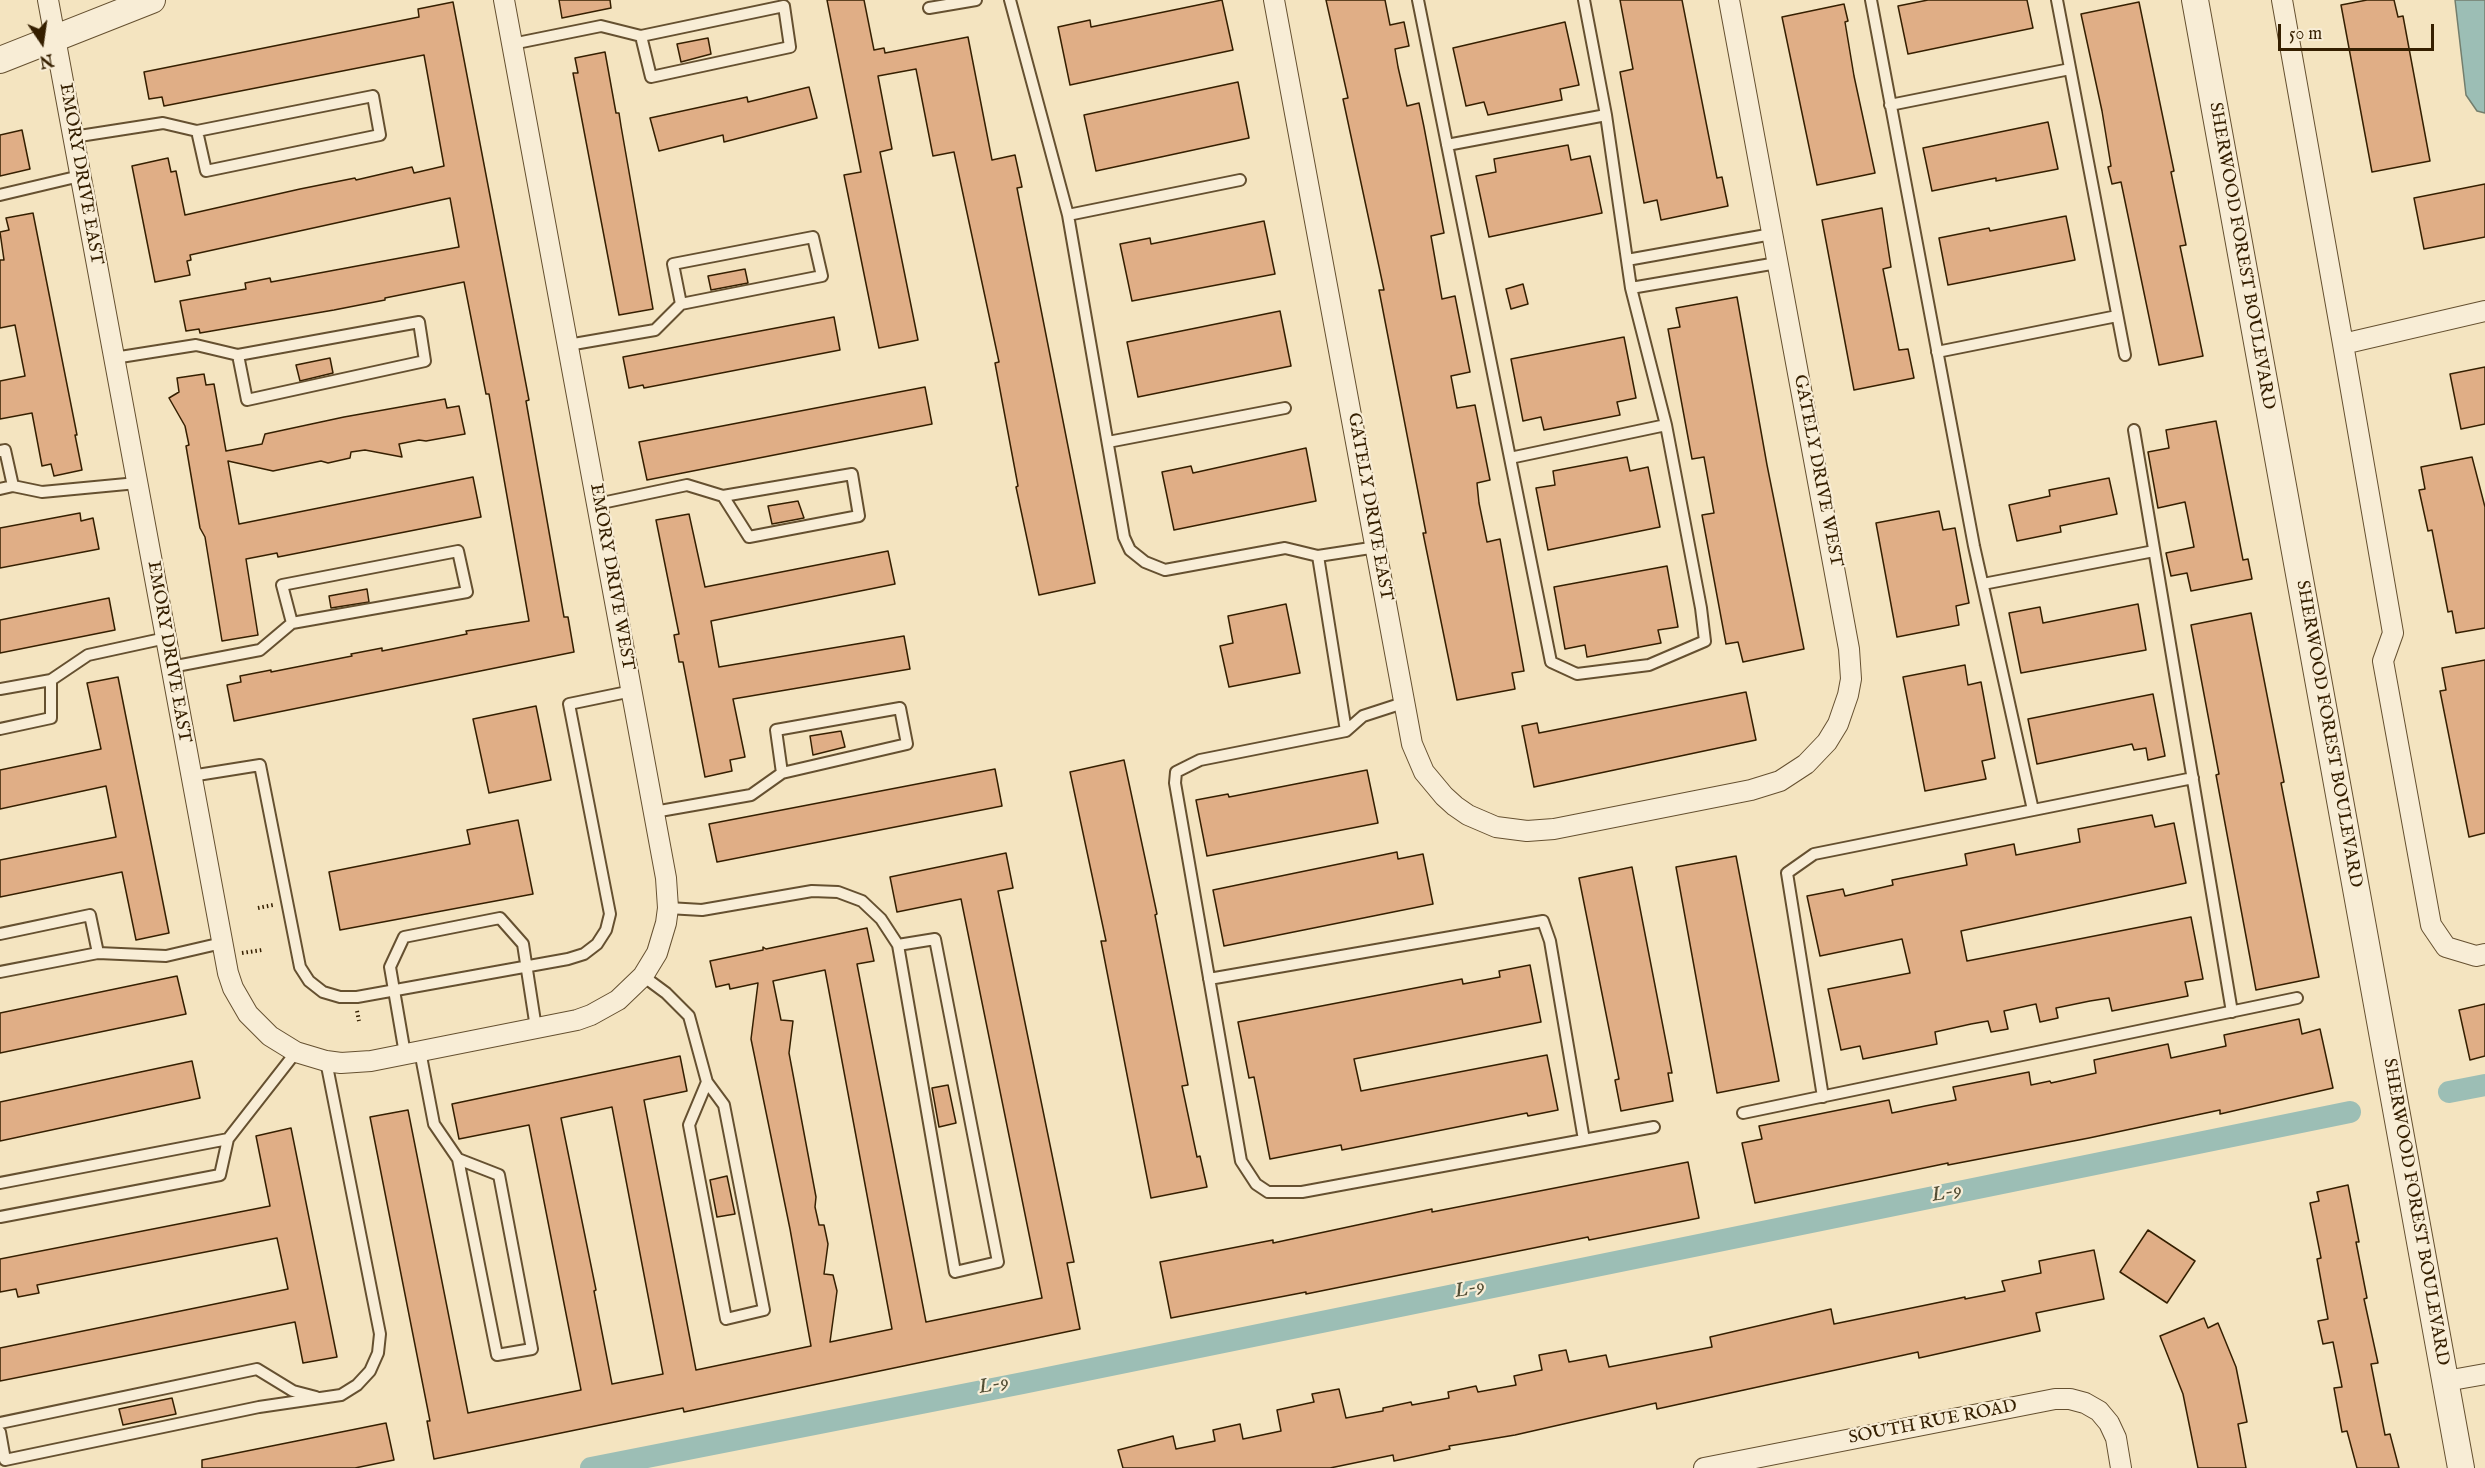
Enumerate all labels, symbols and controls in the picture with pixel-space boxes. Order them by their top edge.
north arrow [12,12,72,72]
scale bar [2281,12,2437,50]
text: 50 m [2289,23,2322,46]
text: N [37,48,55,71]
street label: EMORY DRIVE EAST [53,81,107,267]
street label: SHERWOOD FOREST BOULEVARD [2203,101,2279,411]
street label: GATELY DRIVE WEST [1788,373,1846,569]
street label: GATELY DRIVE EAST [1342,411,1396,603]
street label: EMORY DRIVE WEST [584,482,638,672]
street label: EMORY DRIVE EAST [141,559,195,745]
street label: SHERWOOD FOREST BOULEVARD [2290,579,2366,889]
street label: SHERWOOD FOREST BOULEVARD [2377,1057,2453,1367]
water label: L-9 [1930,1179,1964,1209]
water label: L-9 [1453,1275,1487,1305]
water label: L-9 [977,1371,1011,1401]
street label: SOUTH RUE ROAD [1847,1396,2019,1450]

